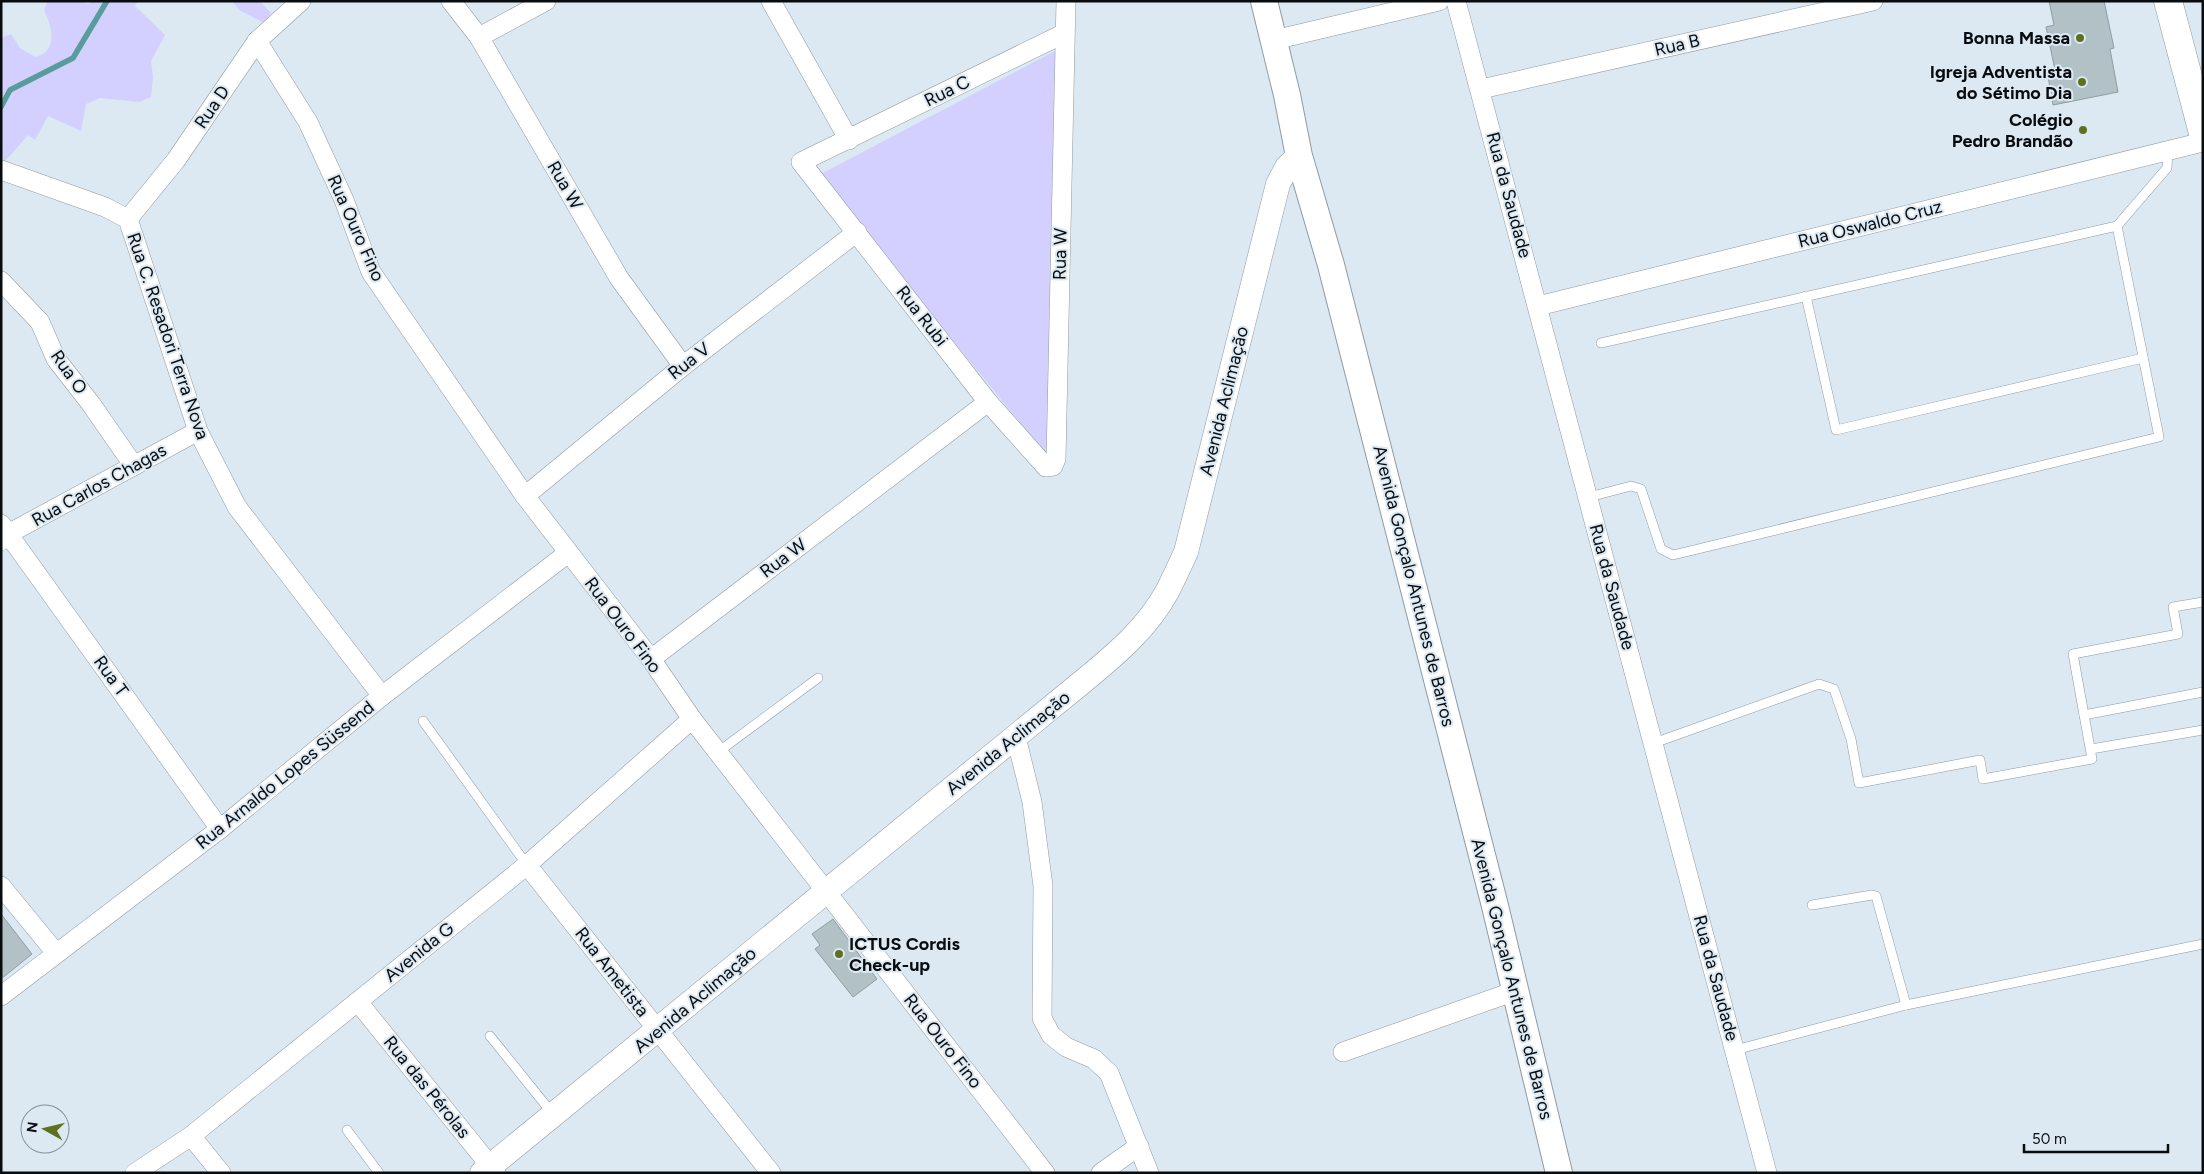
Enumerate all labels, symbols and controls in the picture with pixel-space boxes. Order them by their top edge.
place label: Bonna Massa [1963,27,2070,49]
street label: Rua B [1652,29,1702,61]
marker: Bonna Massa [2074,32,2086,44]
place label: Igreja Adventista do Sétimo Dia [1930,61,2072,104]
street label: Rua C [921,71,973,111]
marker: Igreja Adventista do Sétimo Dia [2076,76,2088,88]
street label: Rua D [190,81,234,133]
place label: Colégio Pedro Brandão [1952,109,2073,152]
marker: Colégio Pedro Brandão [2077,124,2089,136]
street label: Rua da Saudade [1482,130,1536,261]
street label: Rua W [542,157,588,214]
street label: Rua Ouro Fino [323,171,389,285]
street label: Rua Oswaldo Cruz [1796,195,1944,253]
street label: Rua W [1049,227,1071,280]
street label: Rua C. Resadori Terra Nova [122,230,214,442]
street label: Rua Rubi [891,281,953,351]
street label: Avenida Aclimação [1195,324,1253,478]
street label: Rua V [664,337,715,384]
street label: Rua O [46,346,92,398]
street label: Rua Carlos Chagas [28,439,170,531]
street label: Avenida Gonçalo Antunes de Barros [1368,443,1460,729]
street label: Rua da Saudade [1585,522,1639,653]
street label: Rua W [756,533,811,582]
street label: Rua Ouro Fino [580,573,666,677]
street label: Rua T [89,651,133,701]
street label: Avenida Aclimação [942,686,1074,800]
street label: Rua Arnaldo Lopes Süssend [191,696,379,854]
street label: Avenida Gonçalo Antunes de Barros [1466,836,1558,1122]
street label: Rua da Saudade [1689,913,1743,1044]
street label: Avenida G [380,917,458,987]
street label: Rua Ametista [570,923,654,1021]
place label: ICTUS Cordis Check-up [849,933,960,976]
street label: Avenida Aclimação [629,942,761,1058]
marker: ICTUS Cordis Check-up [833,948,845,960]
street label: Rua Ouro Fino [899,989,987,1093]
street label: Rua das Pérolas [379,1031,475,1143]
north arrow [20,1104,70,1154]
text: N [23,1121,42,1134]
scale bar [2024,1122,2168,1154]
text: 50 m [2032,1130,2067,1148]

